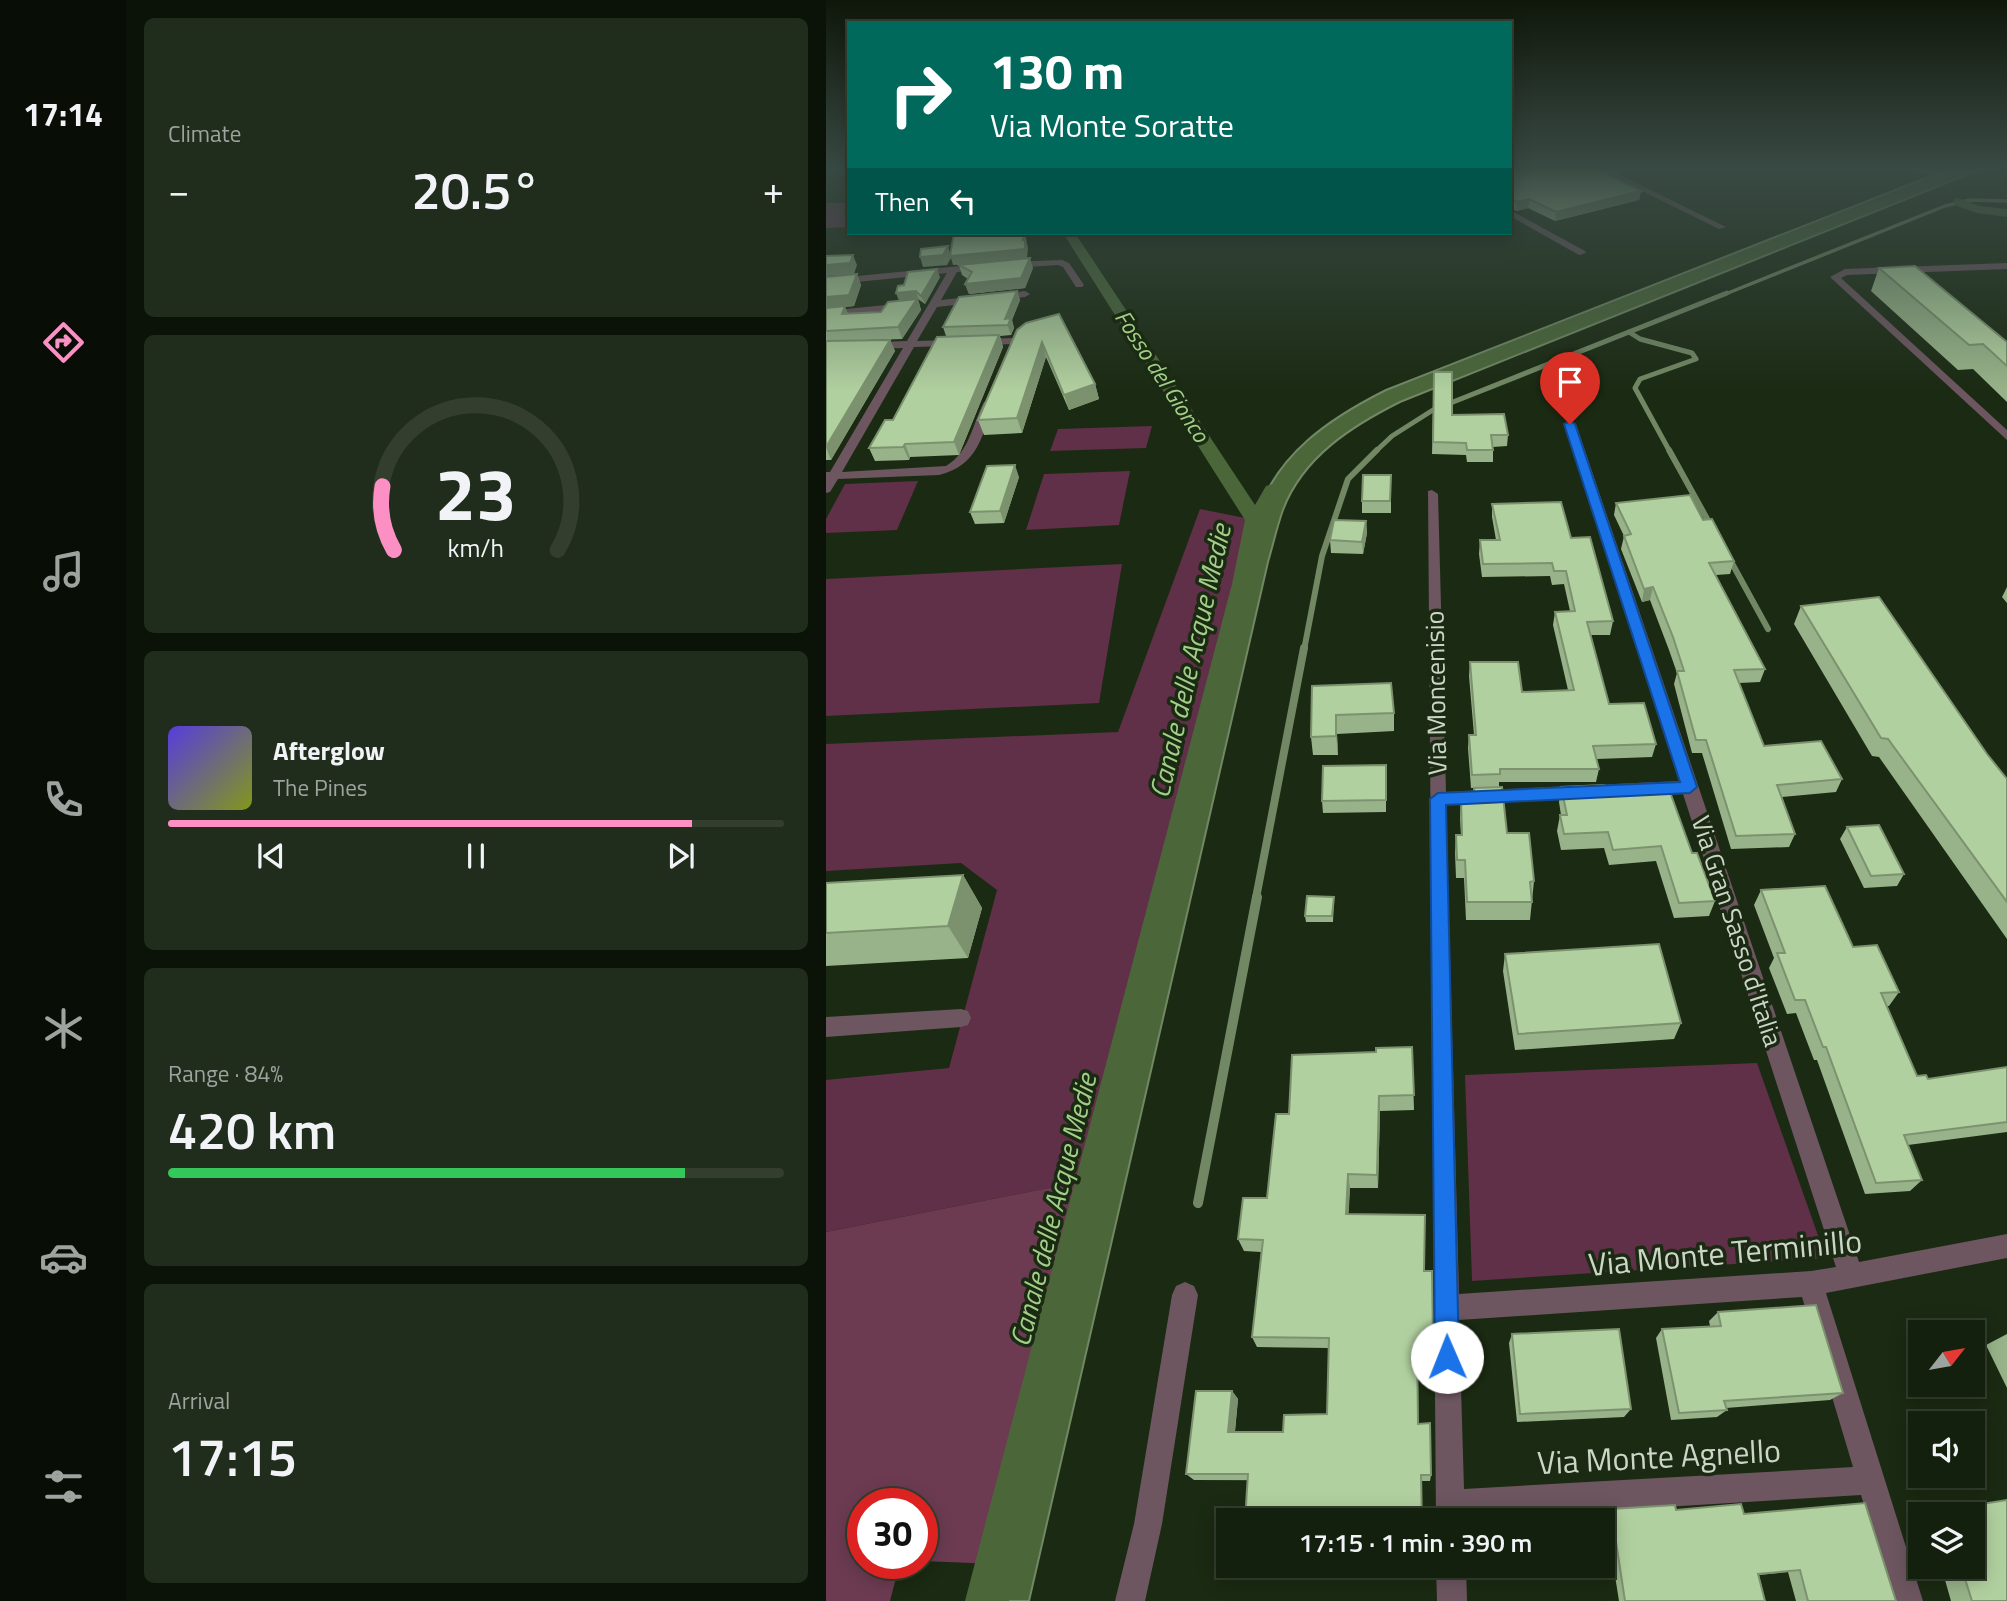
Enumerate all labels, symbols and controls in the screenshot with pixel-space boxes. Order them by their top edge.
text: 130 m [990,33,1124,108]
icon: right [875,49,966,140]
text: 17:14 [23,90,103,138]
text: Via Monte Soratte [990,101,1234,149]
text: Climate [168,116,241,151]
text: 20.5° [412,150,540,229]
text: − [168,161,189,219]
text: + [763,161,784,219]
text: Then [875,182,930,221]
icon: left [944,182,982,220]
water label: Fosso del Gionco [1106,303,1219,449]
icon: directions [39,318,88,367]
pin [1540,352,1600,424]
icon: arrive [1551,363,1589,401]
text: 23 [435,438,517,548]
water label: Canale delle Acque Medie [1137,518,1242,802]
text: km/h [448,529,504,567]
icon: music [39,547,88,596]
street label: Via Moncenisio [1415,610,1456,776]
text: Afterglow [273,731,385,770]
text: The Pines [273,770,367,805]
icon: phone [39,775,88,824]
street label: Via Gran Sasso d'Italia [1682,810,1793,1051]
icon: previous [252,837,290,875]
icon: pause [457,837,495,875]
icon: next [662,837,700,875]
icon: climate [39,1004,88,1053]
text: Range · 84% [168,1056,283,1091]
water label: Canale delle Acque Medie [998,1067,1108,1351]
text: 420 km [168,1090,336,1169]
street label: Via Monte Terminillo [1586,1216,1864,1288]
icon: car [39,1233,88,1282]
position arrow [1410,1320,1484,1394]
north arrow [1908,1320,1984,1396]
map controls [1908,1320,1985,1579]
text: Arrival [168,1383,230,1418]
button: sound [1908,1411,1985,1488]
text: 17:15 [168,1417,297,1496]
street label: Via Monte Agnello [1536,1426,1782,1486]
icon: filters [39,1462,88,1511]
speed limit sign: 30 [847,1488,938,1579]
button: layers [1908,1502,1985,1579]
text: 17:15 · 1 min · 390 m [1299,1523,1532,1562]

